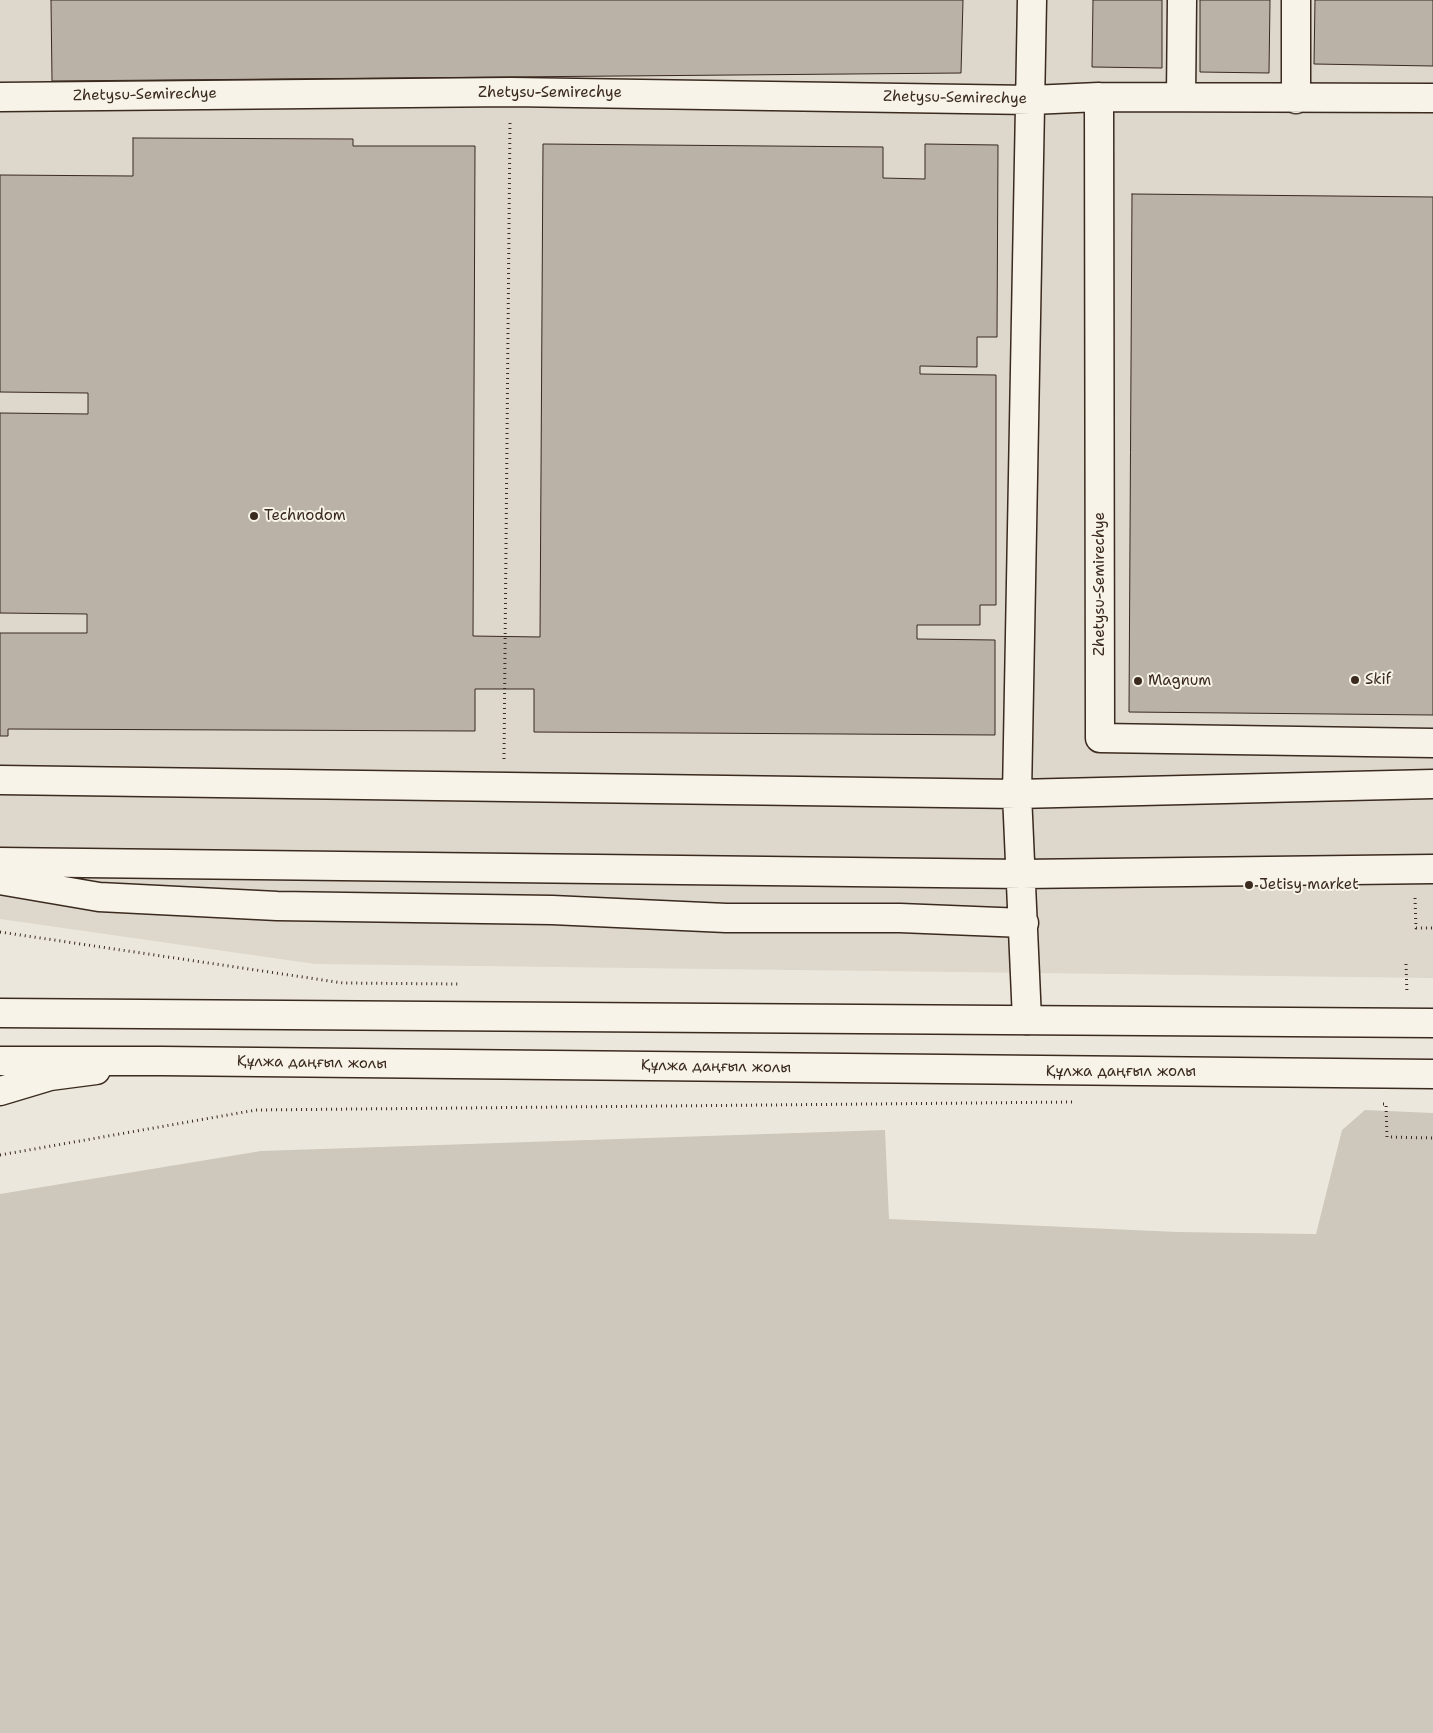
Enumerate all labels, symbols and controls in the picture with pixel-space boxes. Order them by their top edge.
street label: Zhetysu-Semirechye [478,84,622,102]
street label: Zhetysu-Semirechye [73,85,217,105]
street label: Zhetysu-Semirechye [883,88,1027,108]
place label: Technodom [264,507,346,525]
marker: Technodom [248,510,260,522]
street label: Zhetysu-Semirechye [1091,512,1109,656]
place label: Skif [1365,671,1391,689]
place label: Magnum [1148,672,1211,690]
marker: Skif [1349,674,1361,686]
marker: Magnum [1132,675,1144,687]
place label: Jetisy market [1259,876,1359,894]
marker: Jetisy market [1243,879,1255,891]
street label: Құлжа даңғыл жолы [237,1053,387,1073]
street label: Құлжа даңғыл жолы [641,1057,791,1077]
street label: Құлжа даңғыл жолы [1046,1063,1196,1081]

